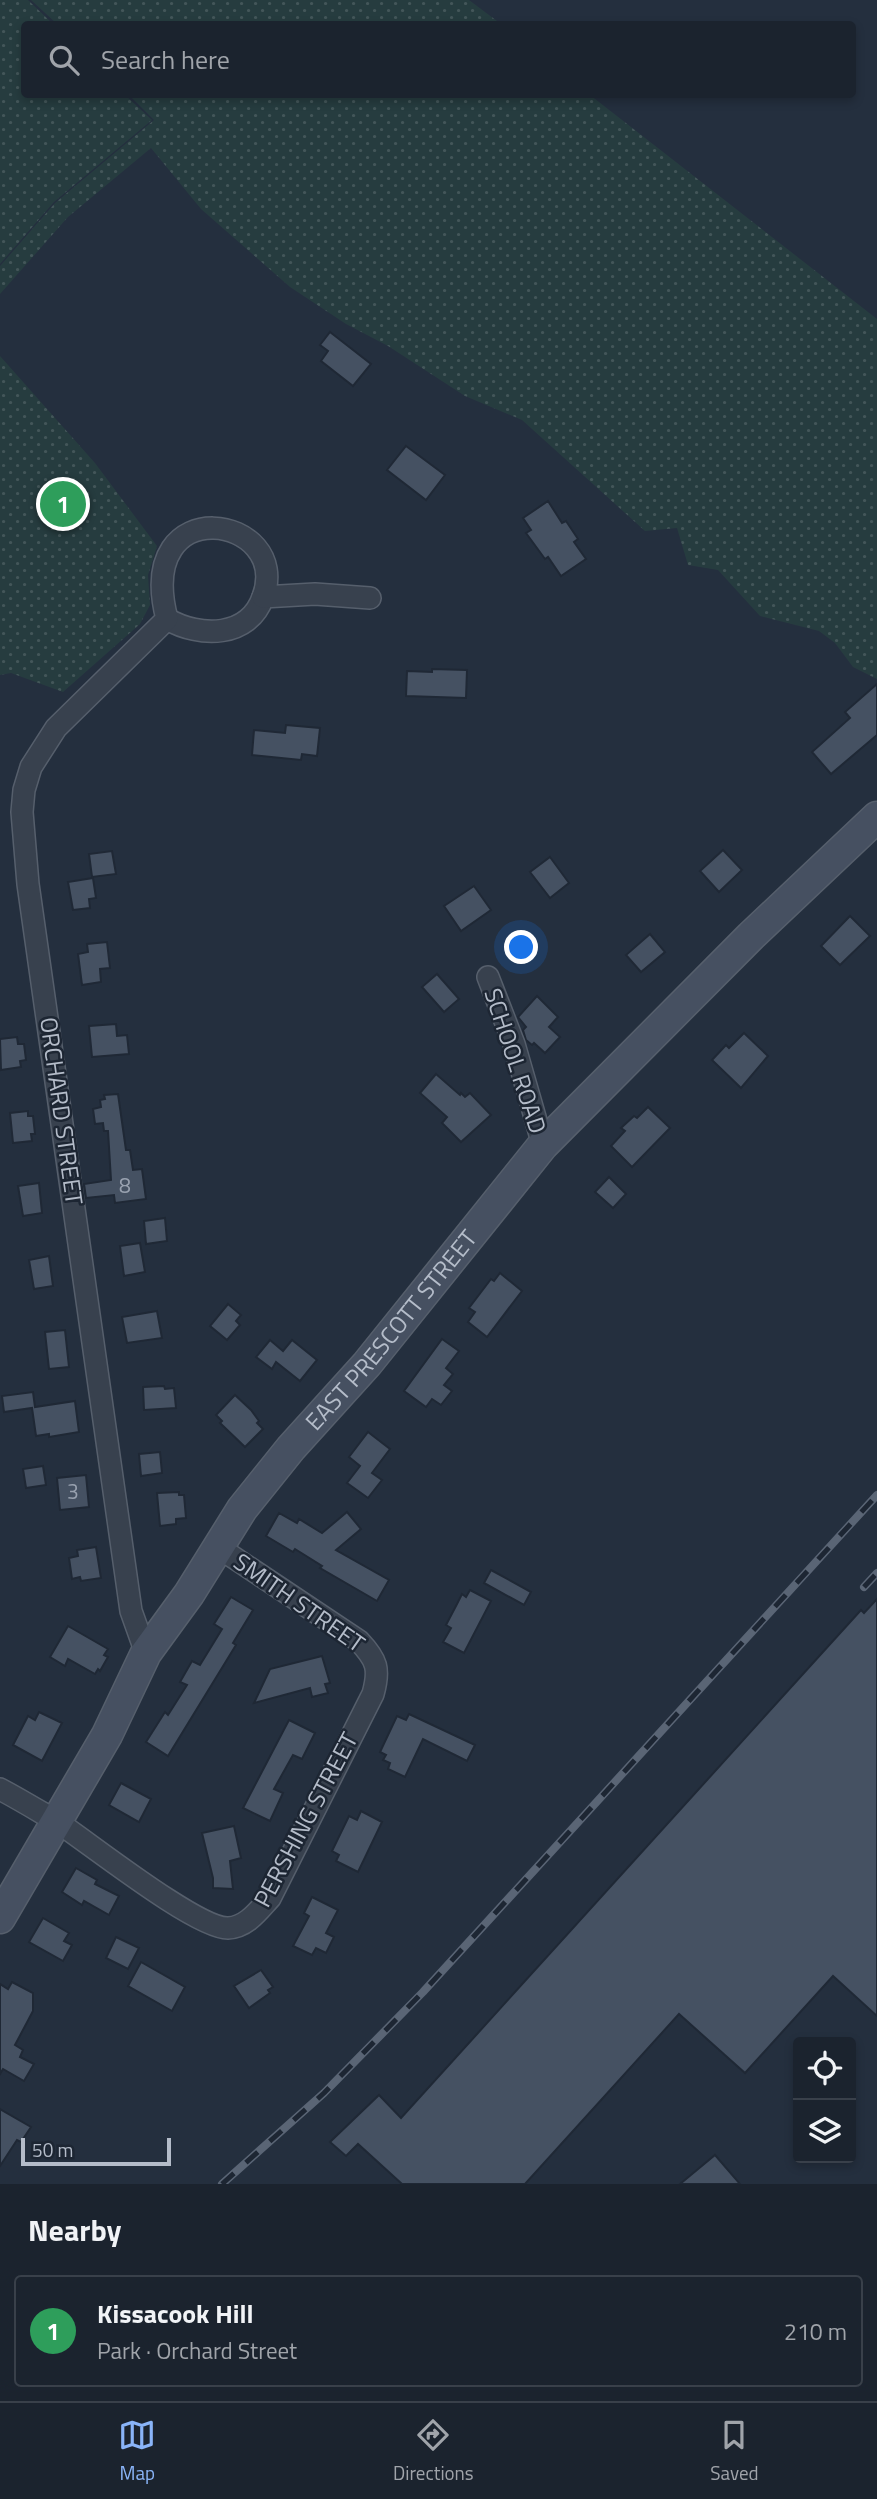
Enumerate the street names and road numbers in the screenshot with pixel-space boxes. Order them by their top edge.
street label: SCHOOL ROAD [476,983,556,1138]
street label: ORCHARD STREET [31,1015,93,1207]
street label: EAST PRESCOTT STREET [296,1221,485,1438]
street label: SMITH STREET [227,1544,373,1661]
street label: PERSHING STREET [244,1725,367,1913]

